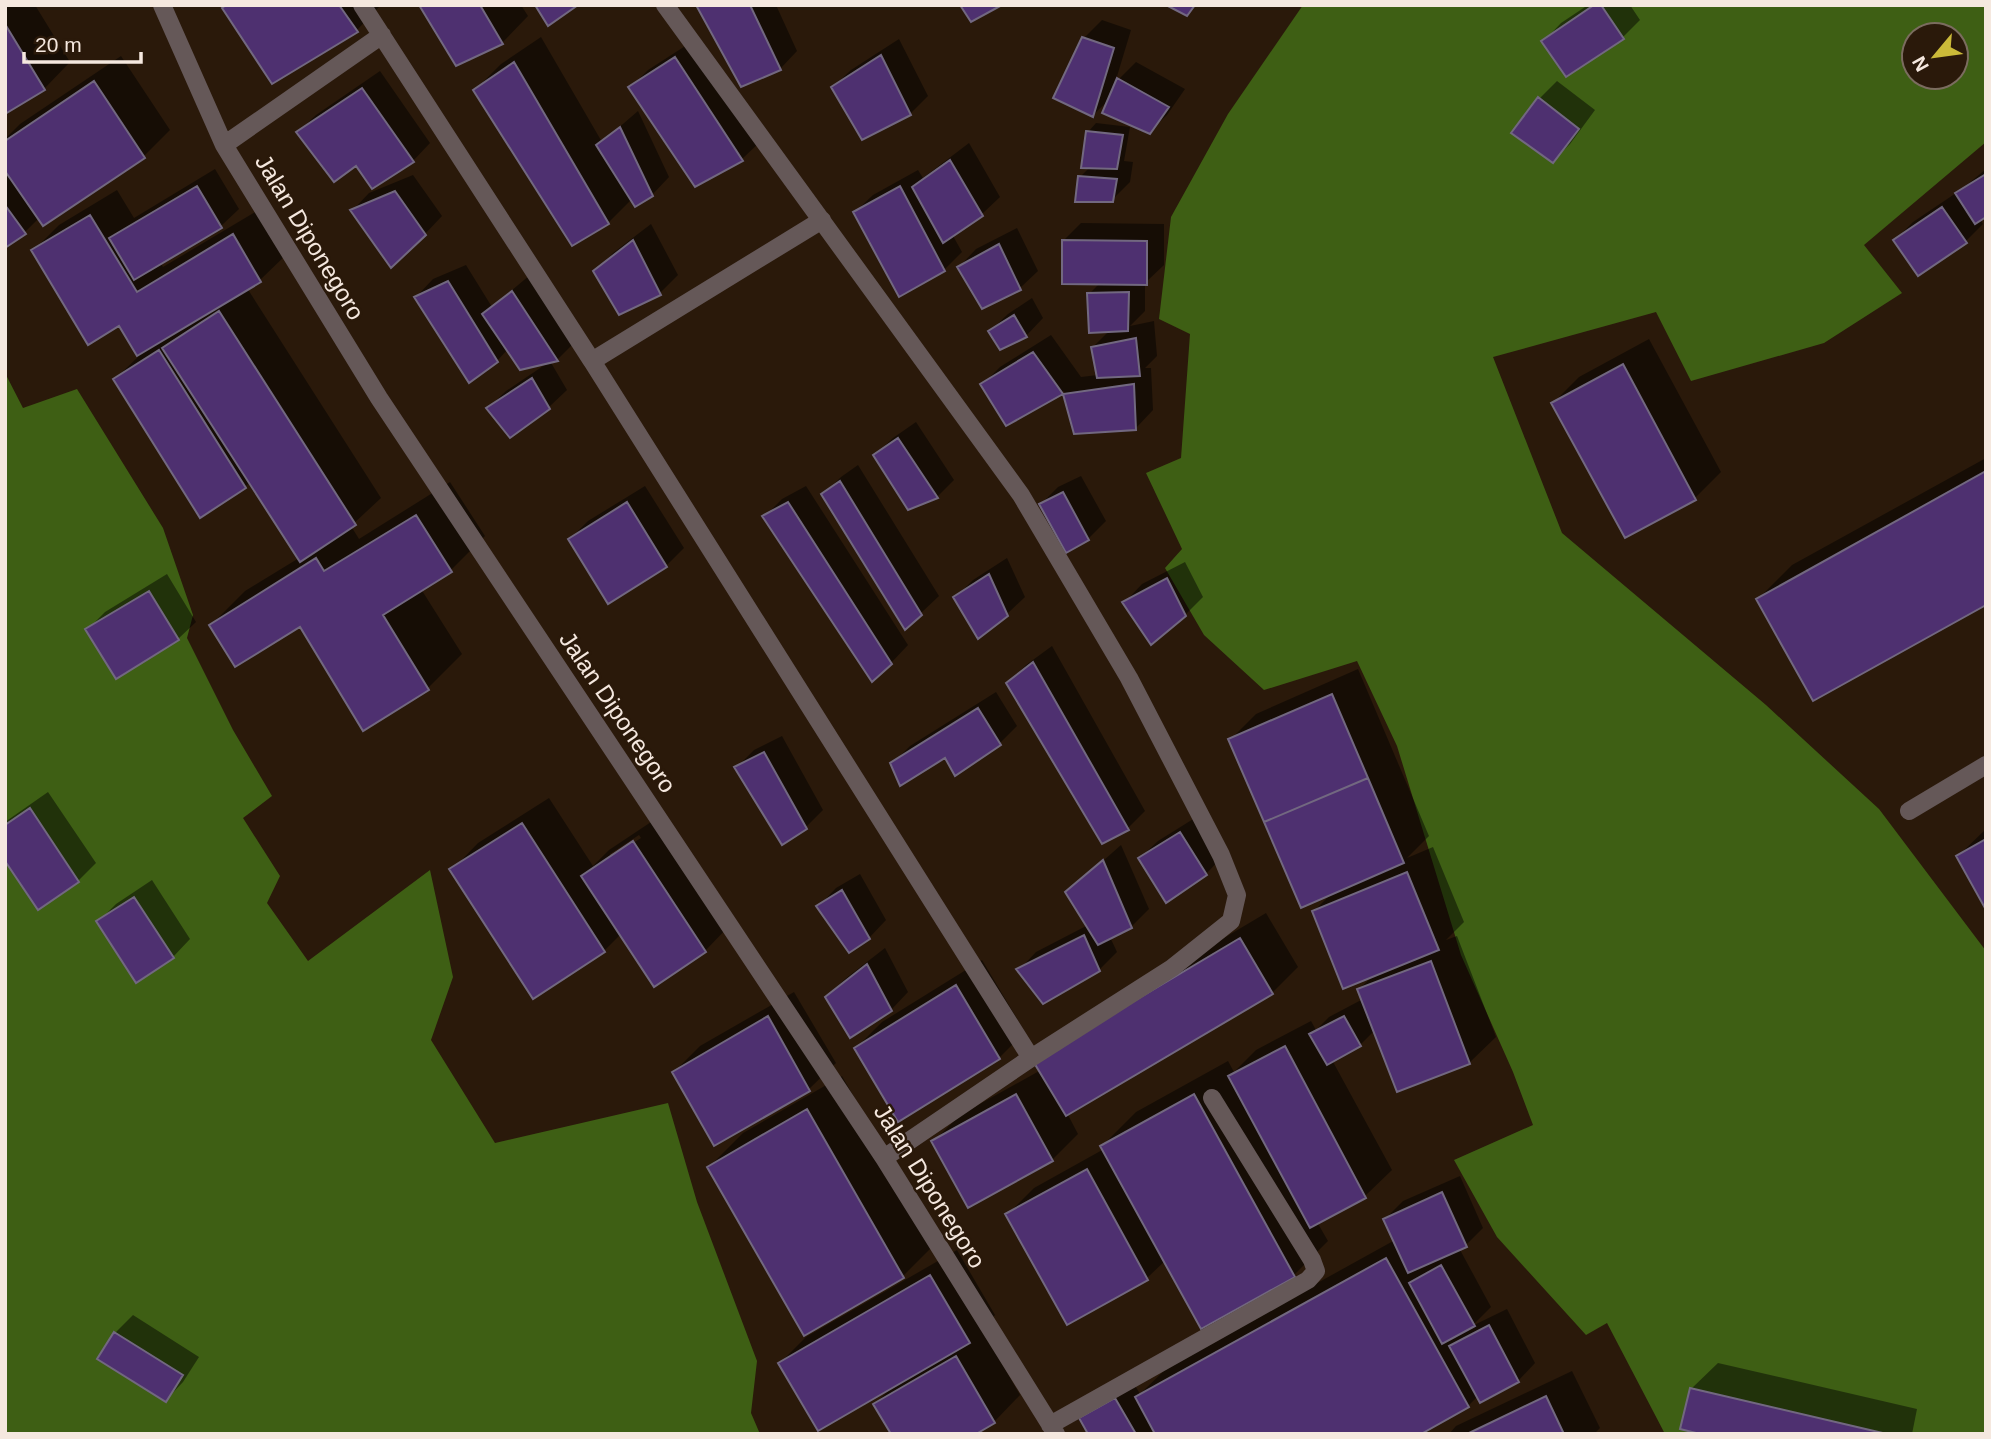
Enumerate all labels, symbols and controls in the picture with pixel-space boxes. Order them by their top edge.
scale bar [24,21,142,65]
north arrow [1900,21,1970,91]
text: 20 m [35,33,82,56]
text: N [1908,53,1933,75]
street label: Jalan Diponegoro [250,149,370,325]
street label: Jalan Diponegoro [554,626,682,798]
street label: Jalan Diponegoro [869,1099,991,1273]

